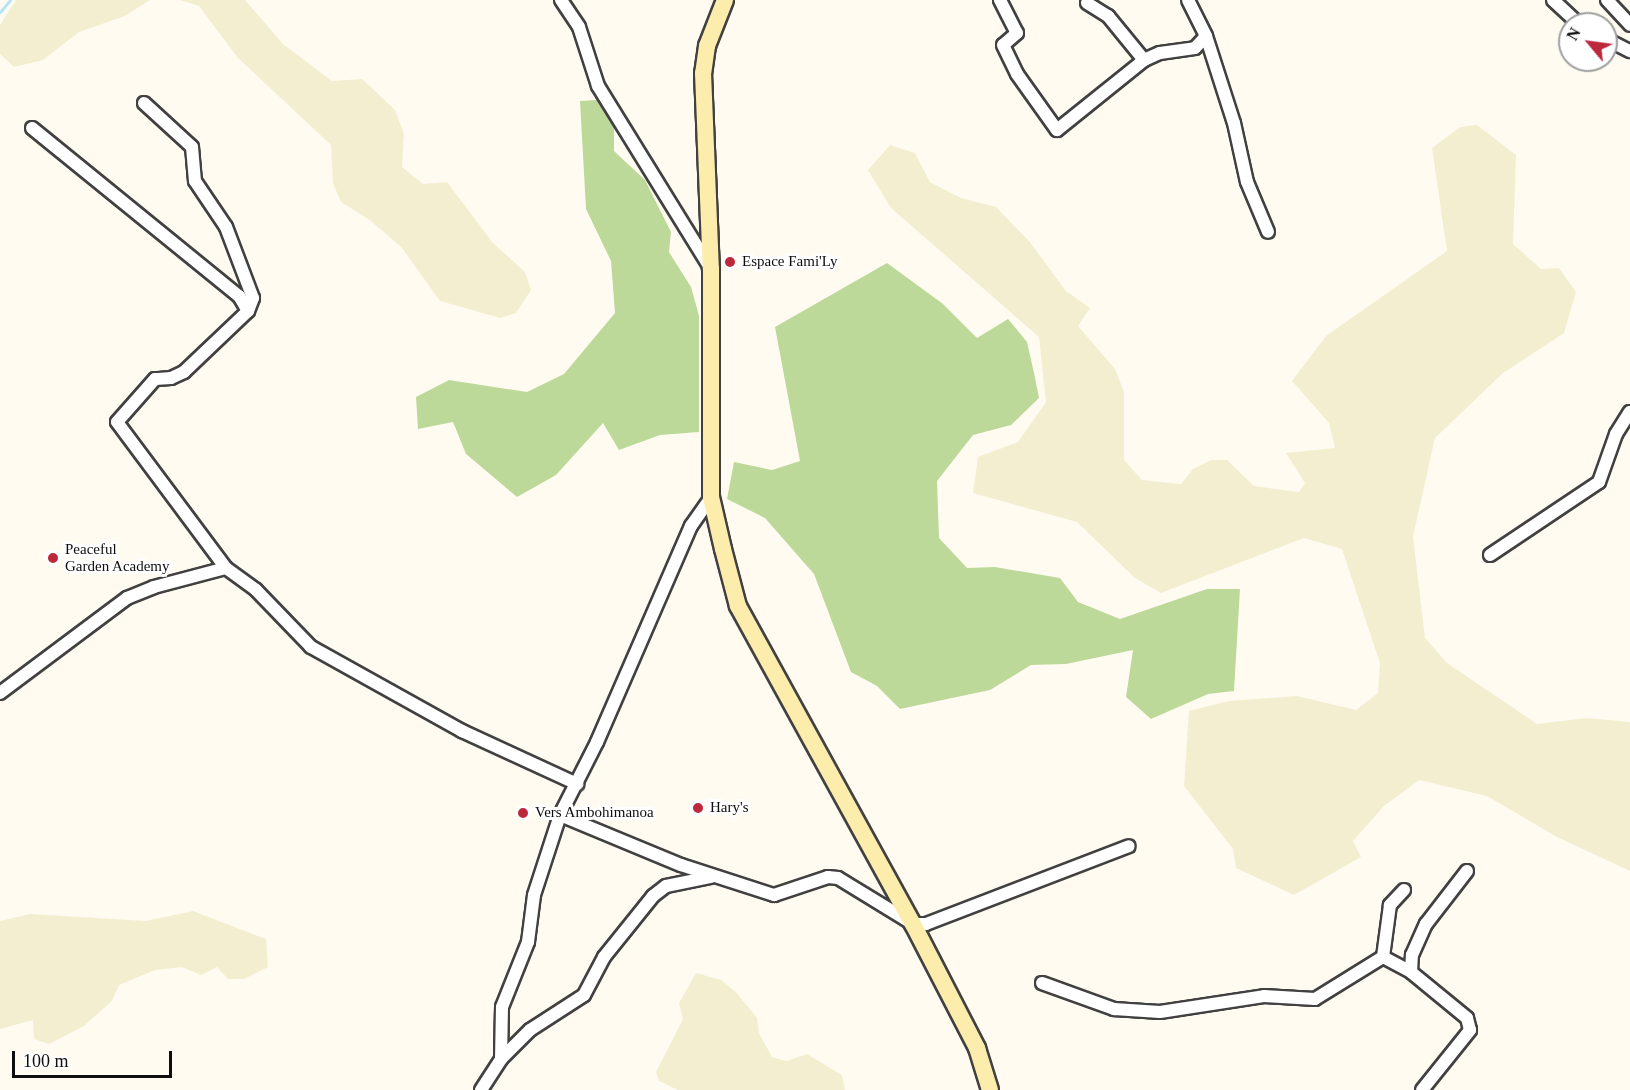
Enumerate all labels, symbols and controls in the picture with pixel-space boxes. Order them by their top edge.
north arrow [1558,12,1618,72]
text: N [1563,25,1584,43]
place label: Espace Fami'Ly [742,253,838,271]
marker: Espace Fami'Ly [723,255,737,269]
place label: Peaceful Garden Academy [65,540,170,575]
marker: Peaceful Garden Academy [46,551,60,565]
place label: Hary's [710,799,749,817]
marker: Hary's [691,801,705,815]
place label: Vers Ambohimanoa [535,804,655,822]
marker: Vers Ambohimanoa [516,806,530,820]
scale bar [15,1039,176,1077]
text: 100 m [23,1051,69,1071]

